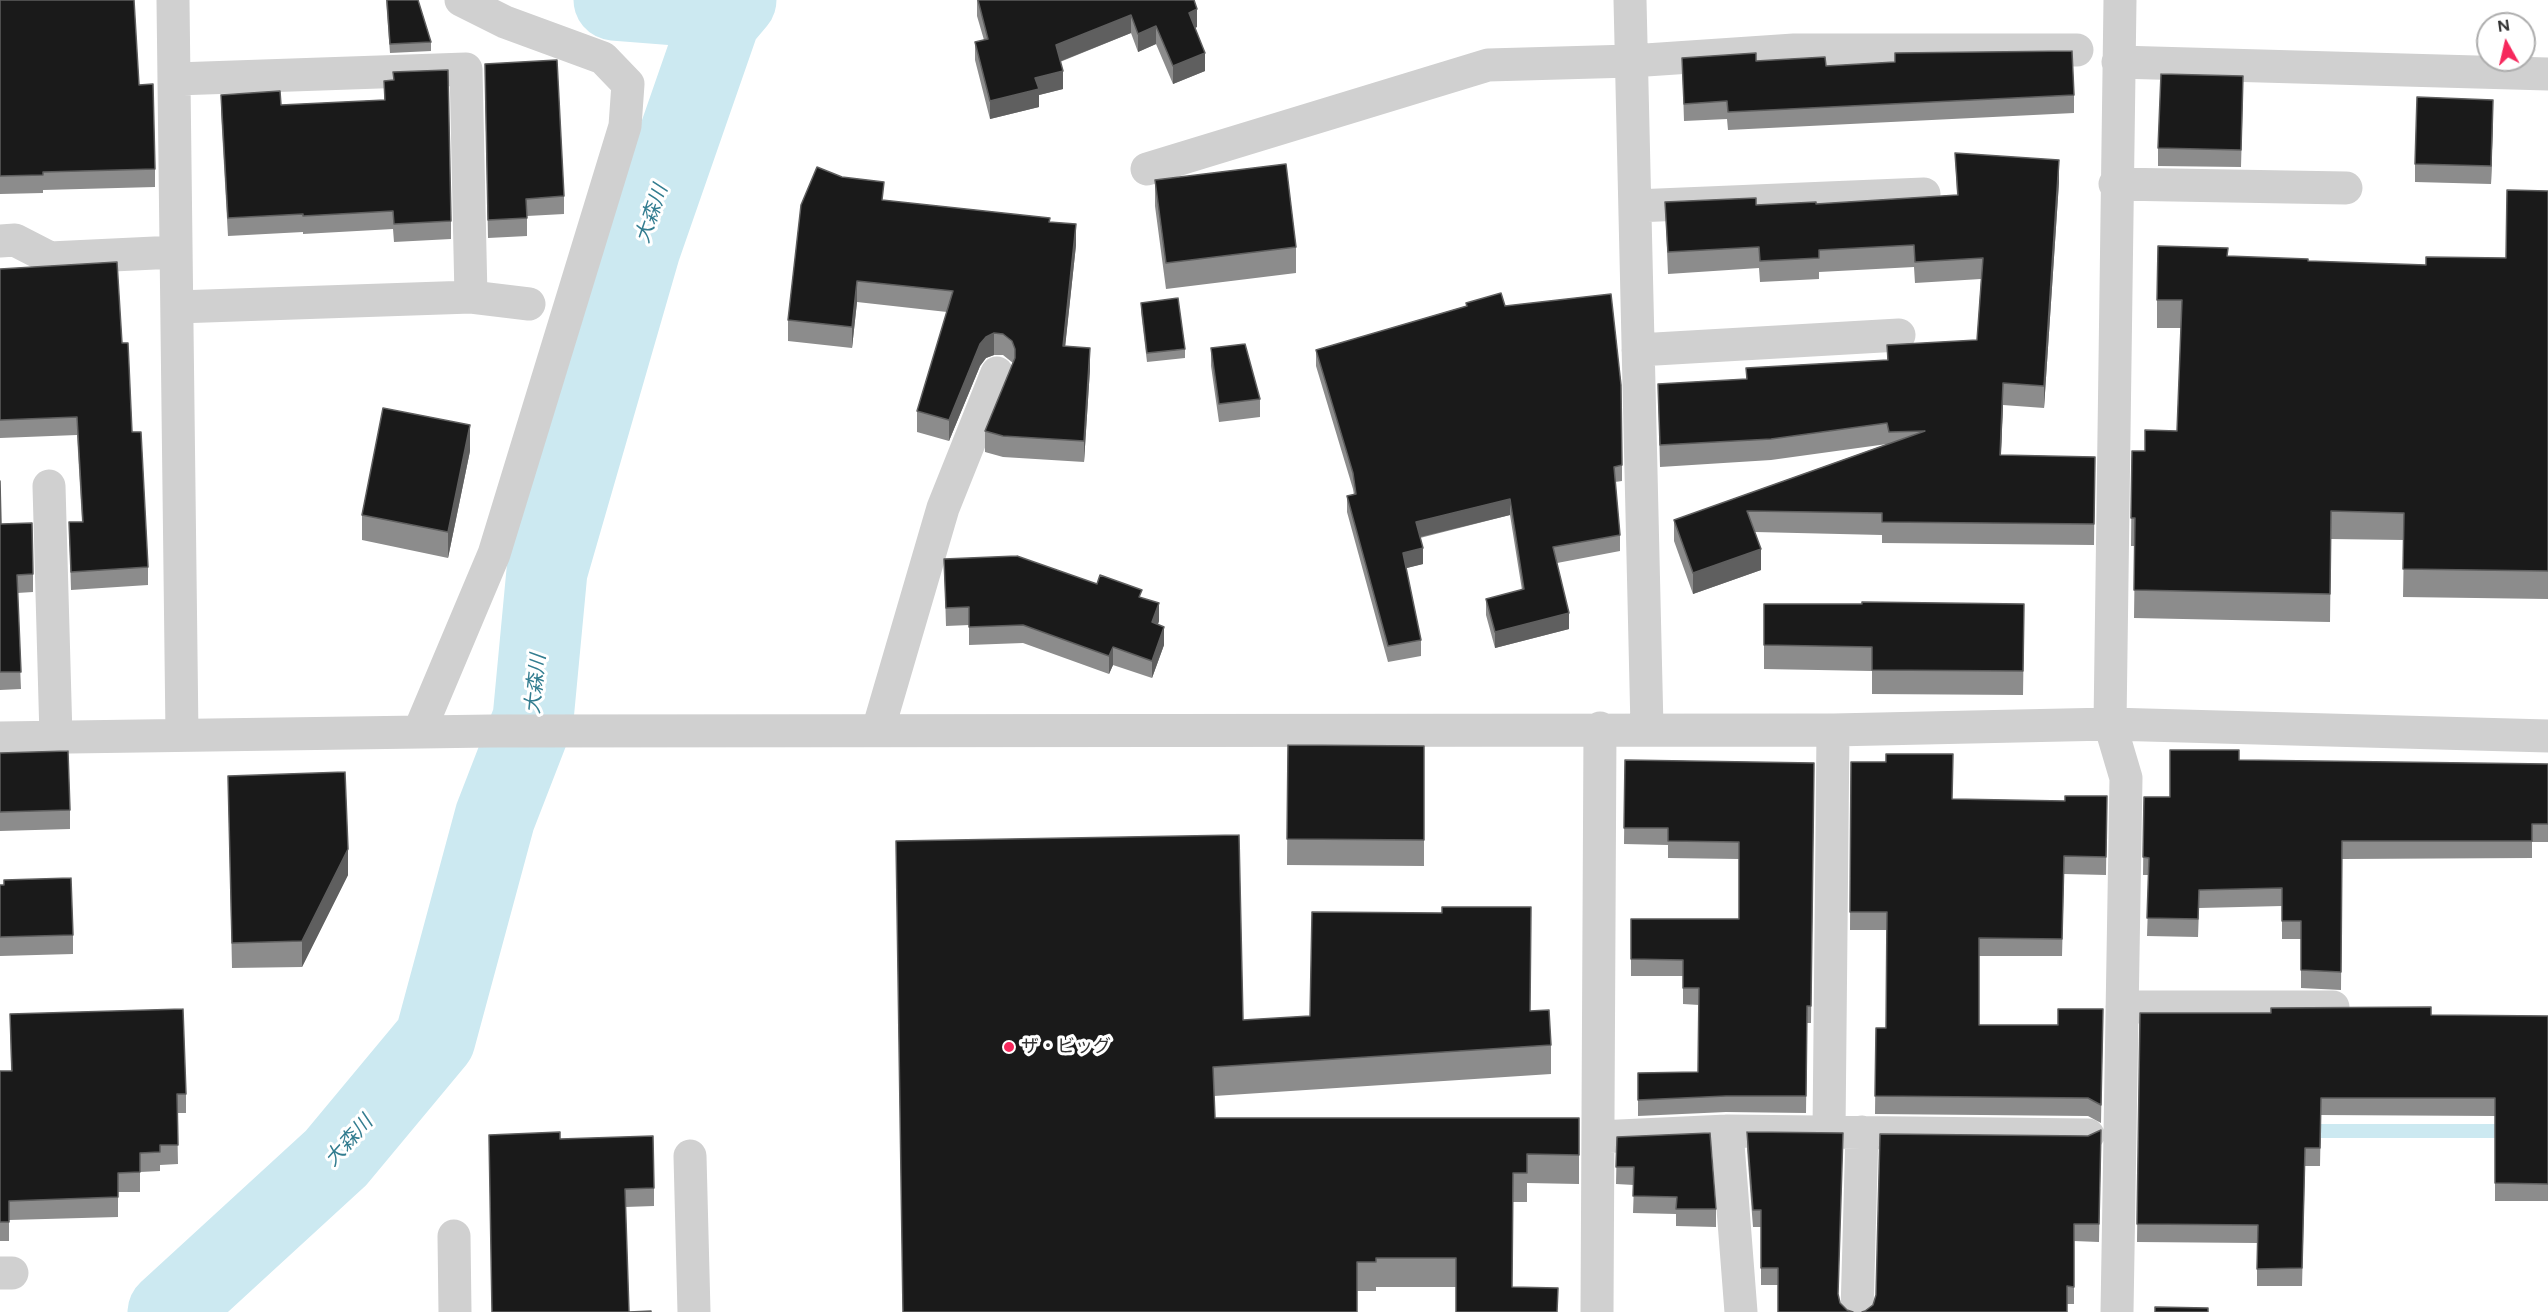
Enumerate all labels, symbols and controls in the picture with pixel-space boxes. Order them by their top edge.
north arrow [2476,12,2536,72]
text: N [2496,15,2511,36]
water label: 大森川 [631,182,673,246]
water label: 大森川 [521,653,551,715]
place label: ザ・ビッグ [1021,1036,1111,1058]
marker: ザ・ビッグ [1002,1040,1016,1054]
water label: 大森川 [320,1111,378,1171]

